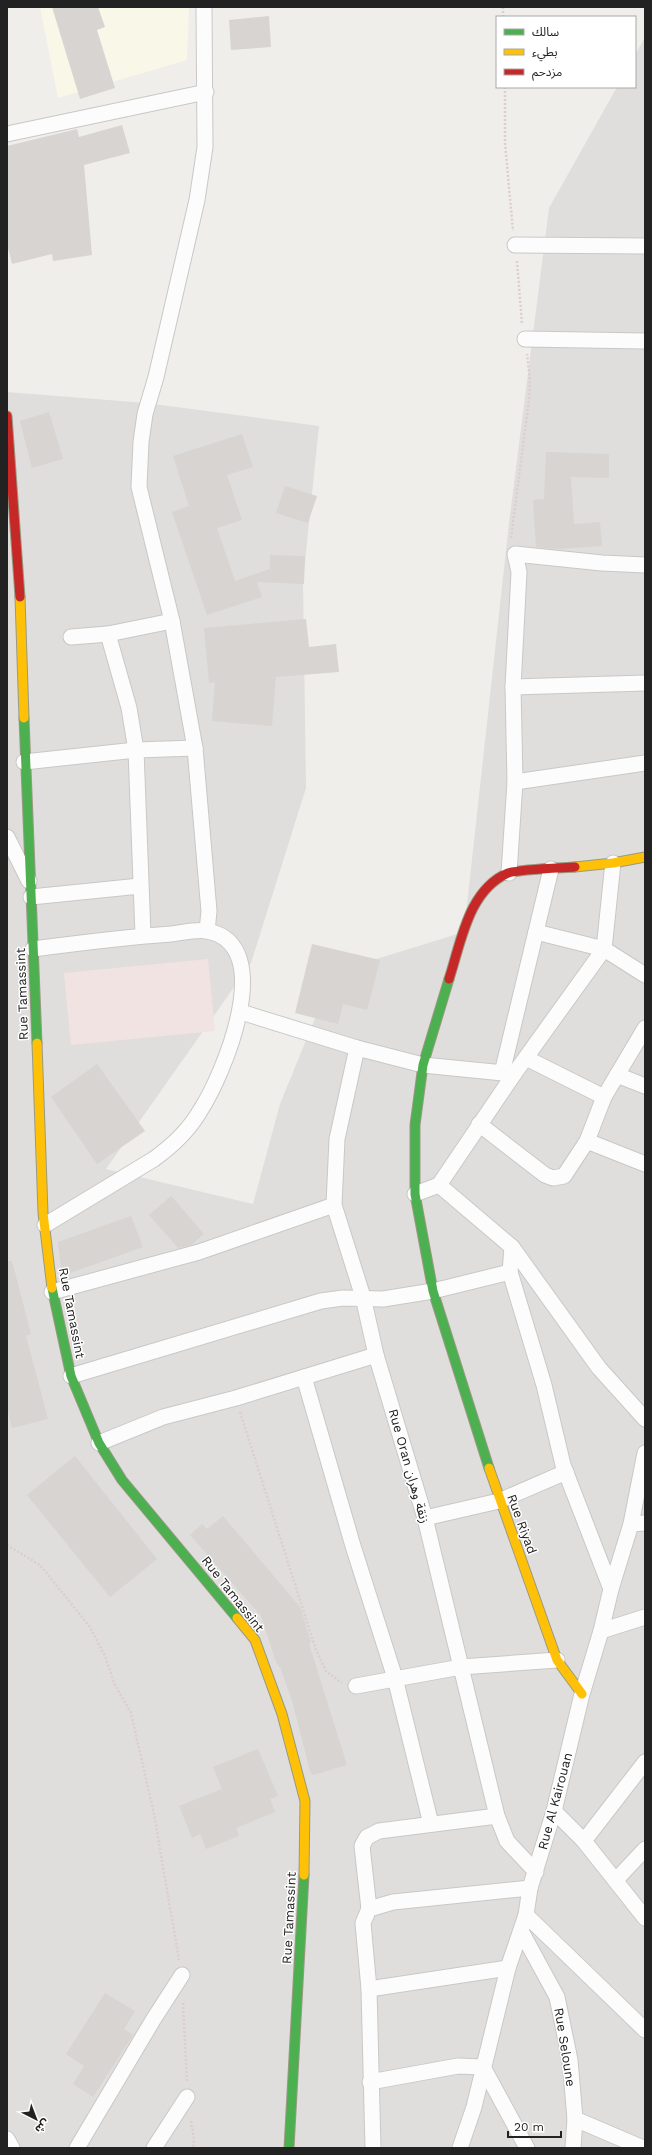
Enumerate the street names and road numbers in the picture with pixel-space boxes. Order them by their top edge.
street label: Rue Tamassint [13,947,31,1040]
street label: Rue Tamassint [56,1266,88,1360]
street label: Rue Oran زنقة وهران [385,1407,433,1525]
street label: Rue Riyad [504,1492,540,1556]
street label: Rue Tamassint [199,1553,268,1635]
street label: Rue Al Kairouan [535,1751,575,1851]
street label: Rue Tamassint [279,1871,299,1964]
street label: Rue Seloune [551,2006,579,2088]

